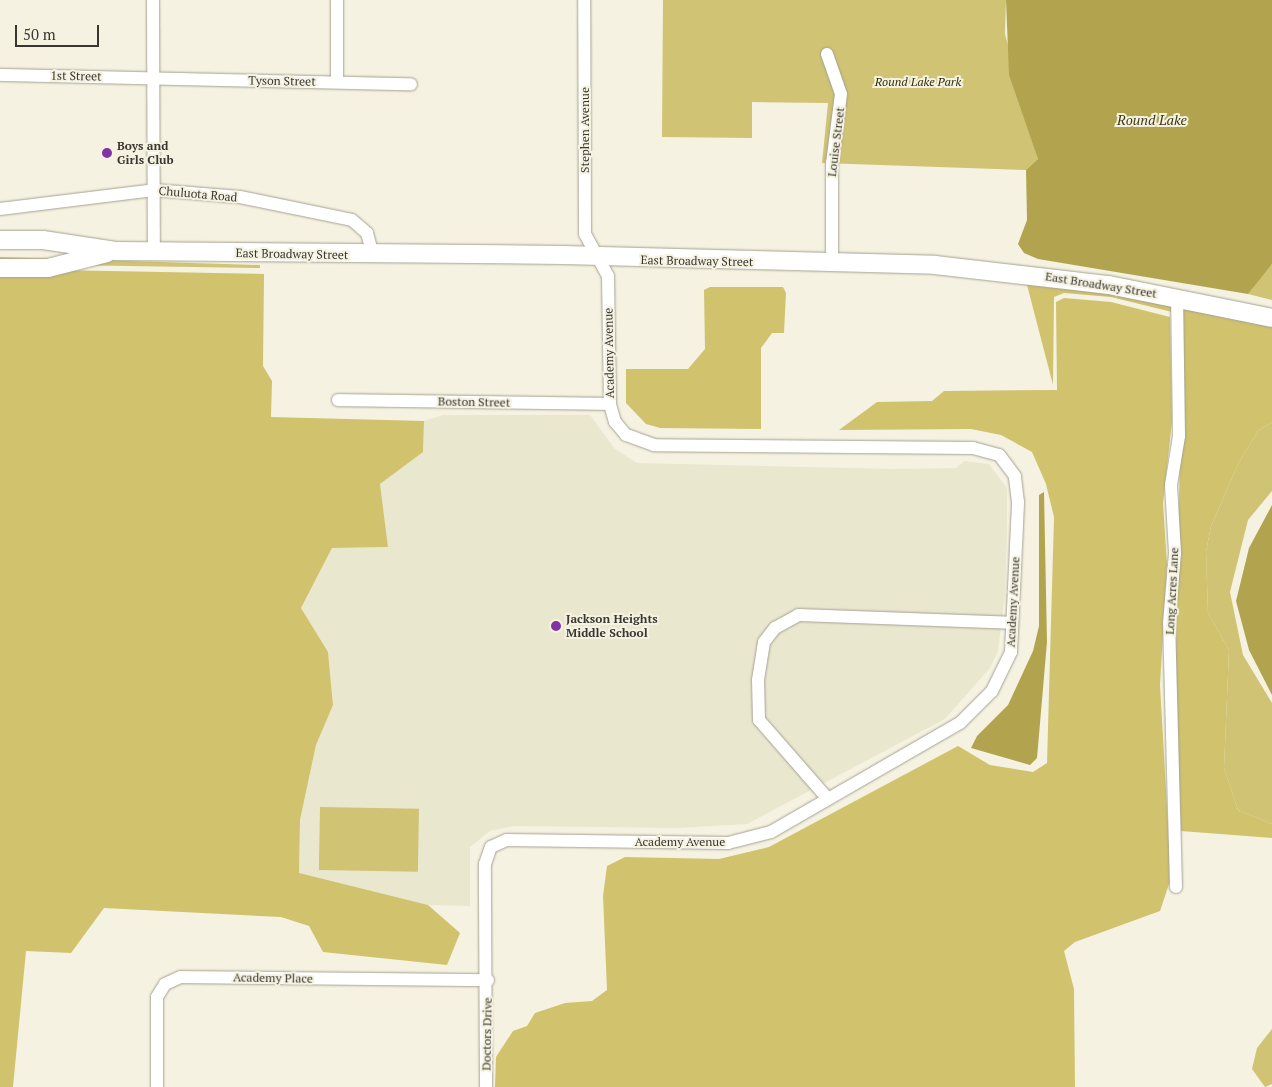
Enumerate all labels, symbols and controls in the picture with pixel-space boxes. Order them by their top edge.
scale bar [18,15,101,47]
text: 50 m [23,24,56,44]
street label: 1st Street [50,68,102,84]
street label: Tyson Street [248,73,316,89]
park label: Round Lake Park [875,75,961,89]
street label: Stephen Avenue [578,87,592,173]
street label: Louise Street [825,106,847,178]
water label: Round Lake [1117,112,1187,128]
place label: Boys and Girls Club [117,139,174,167]
marker: Boys and Girls Club [101,147,113,159]
street label: Chuluota Road [158,183,238,205]
street label: East Broadway Street [236,246,348,262]
street label: East Broadway Street [641,253,753,269]
street label: East Broadway Street [1044,269,1158,301]
street label: Academy Avenue [601,308,617,398]
street label: Boston Street [438,394,510,410]
street label: Long Acres Lane [1163,547,1181,635]
street label: Academy Avenue [1003,556,1023,648]
place label: Jackson Heights Middle School [566,612,658,640]
marker: Jackson Heights Middle School [550,620,562,632]
street label: Academy Avenue [635,835,725,849]
street label: Academy Place [233,970,313,986]
street label: Doctors Drive [479,997,495,1071]

